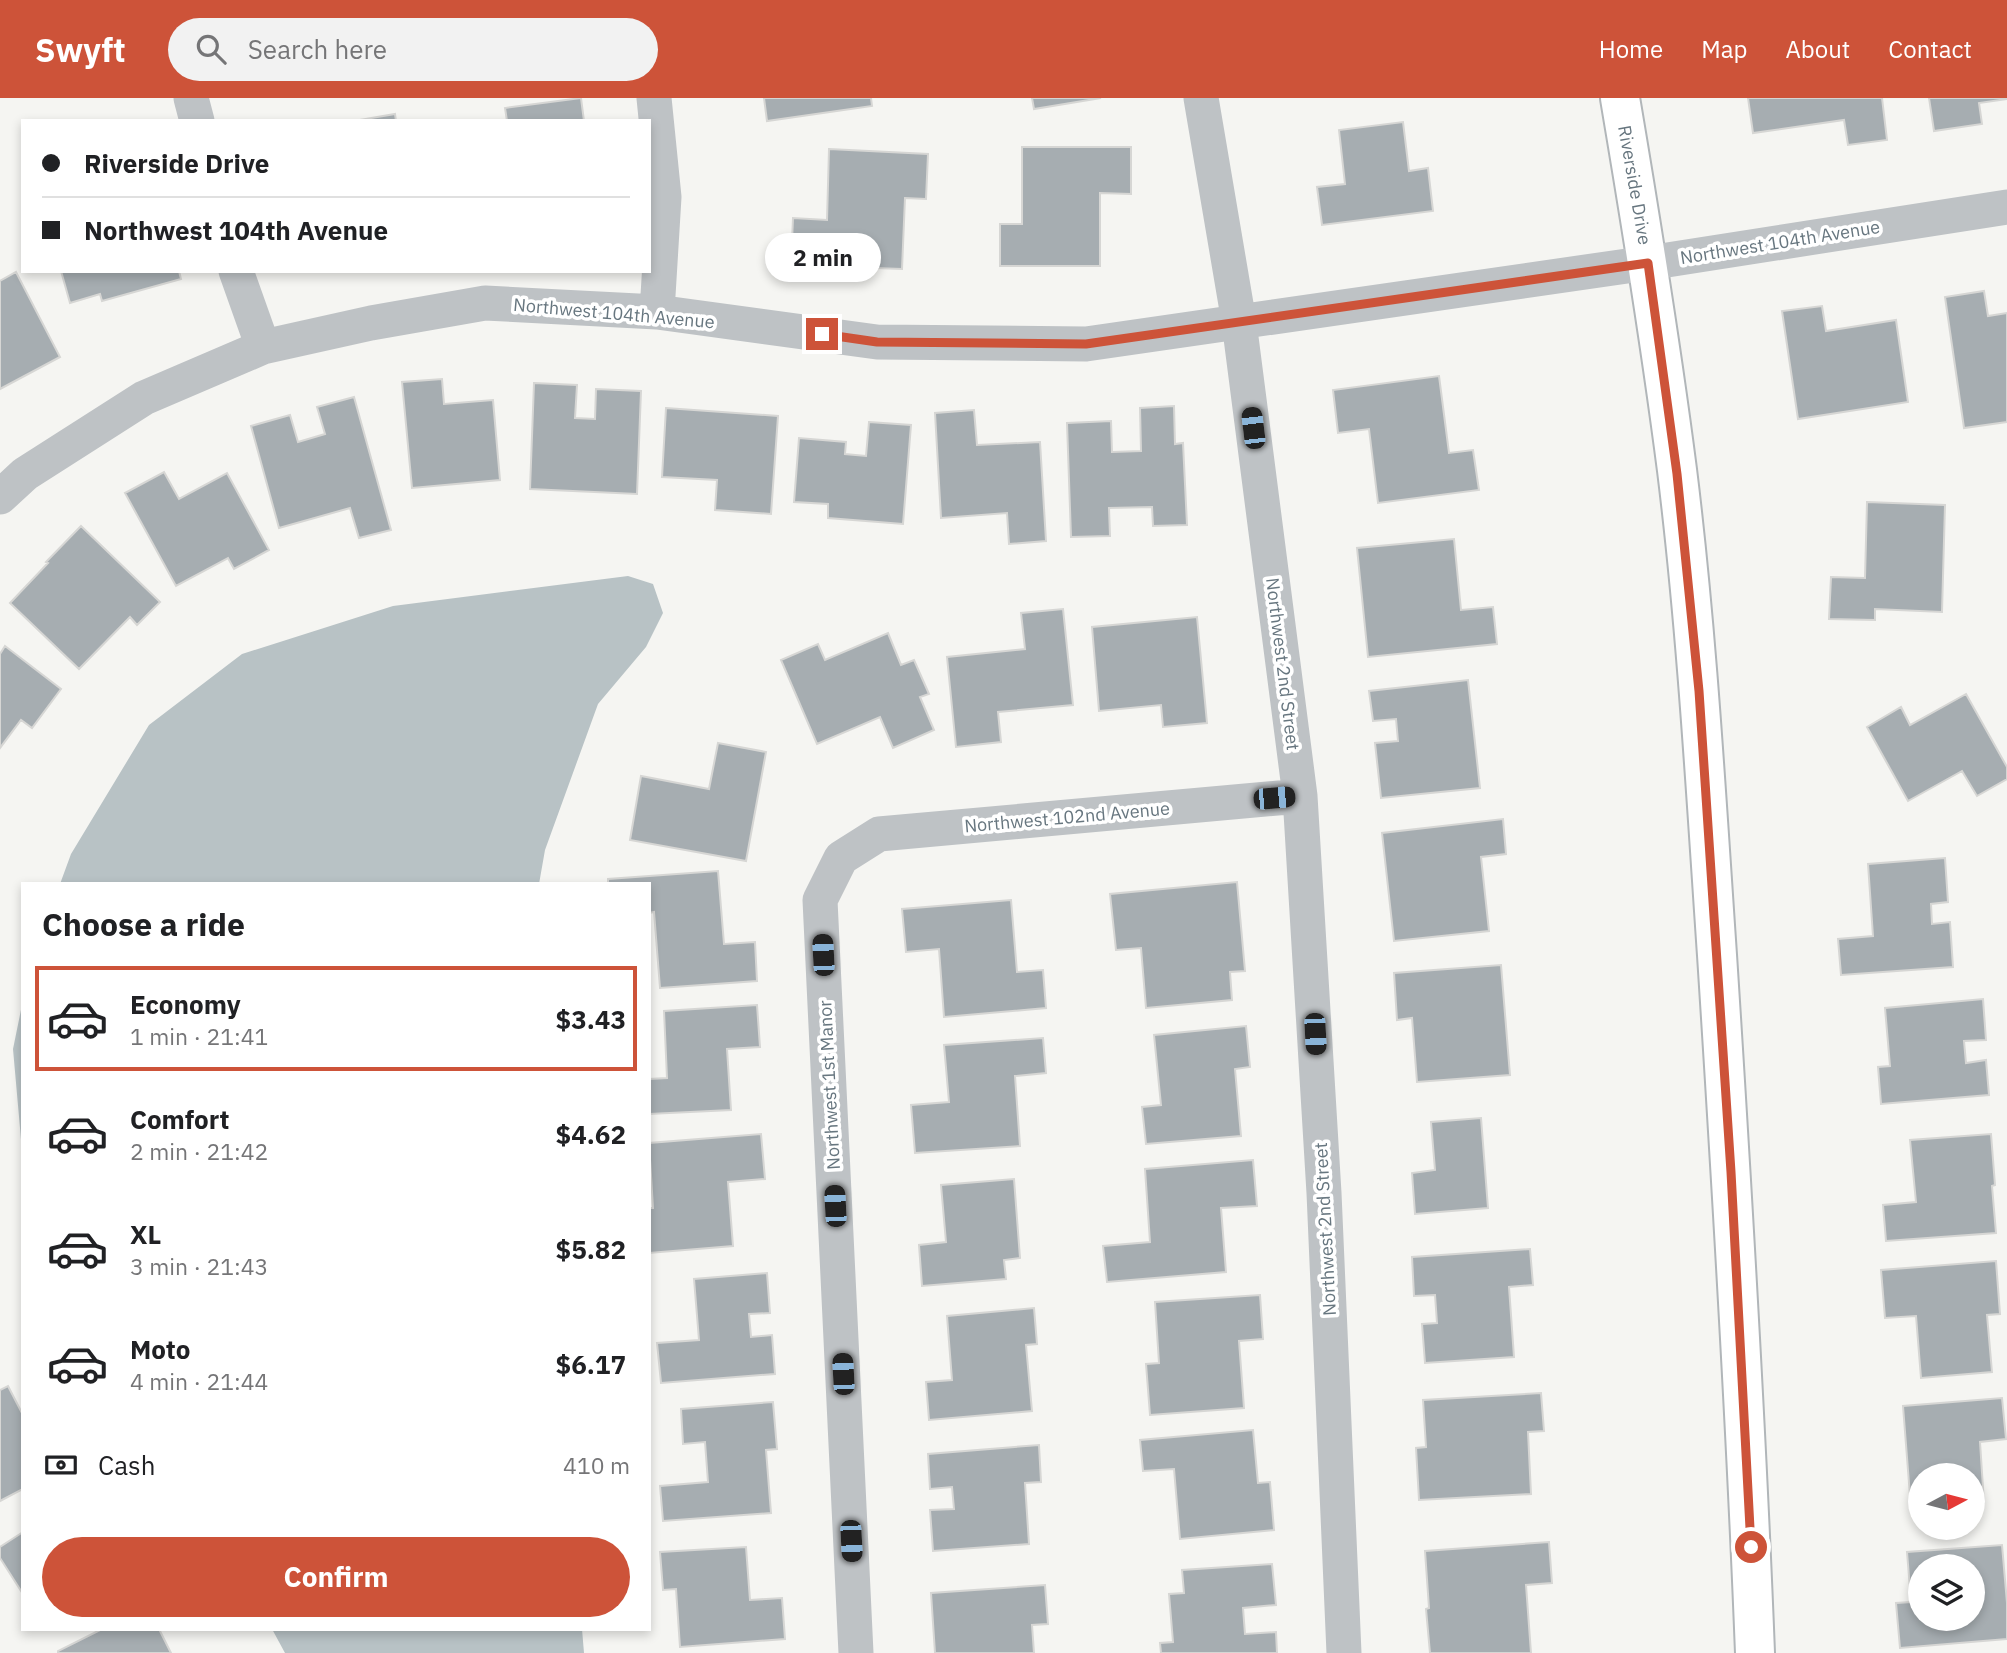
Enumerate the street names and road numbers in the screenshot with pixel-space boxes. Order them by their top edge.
street label: Riverside Drive [1613,123,1657,247]
street label: Northwest 104th Avenue [1678,215,1882,269]
street label: Northwest 104th Avenue [512,293,716,333]
street label: Northwest 2nd Street [1261,576,1305,752]
street label: Northwest 102nd Avenue [963,797,1171,837]
street label: Northwest 1st Manor [813,999,845,1170]
street label: Northwest 2nd Street [1309,1142,1341,1316]

